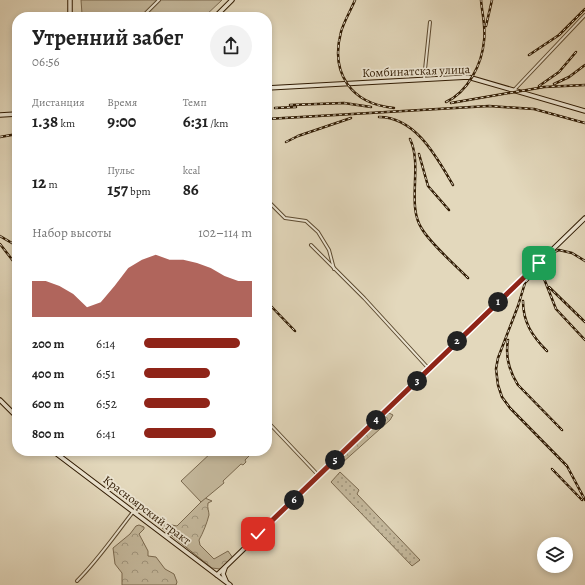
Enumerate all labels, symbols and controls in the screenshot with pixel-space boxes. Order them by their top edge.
text: Утренний забег [32,23,183,53]
button: share [210,25,252,67]
text: 06:56 [32,53,60,70]
street label: Комбинатская улица [362,61,471,81]
text: Дистанция [32,95,84,110]
text: Время [107,95,137,110]
text: Темп [183,95,207,110]
text: 1.38 [32,110,58,133]
text: 9:00 [107,110,136,133]
text: 6:31 [183,110,208,133]
text: km [58,116,75,131]
text: /km [208,116,228,131]
text: Пульс [107,163,135,178]
text: kcal [183,163,200,178]
text: 12 [32,171,46,194]
text: m [46,177,58,192]
text: 157 [107,178,128,201]
text: 86 [183,178,199,201]
text: bpm [128,184,151,199]
text: Набор высоты [32,224,112,241]
text: 102–114 m [198,224,252,241]
pin [522,246,556,280]
icon: arrive [528,252,550,274]
pin: 1 [488,292,508,312]
text: 1 [496,294,500,309]
pin: 2 [447,331,467,351]
text: 2 [454,333,460,348]
text: 200 m [32,335,65,352]
text: 6:14 [96,335,115,352]
text: 400 m [32,365,64,382]
text: 6:51 [96,365,115,382]
pin: 3 [407,371,427,391]
text: 3 [415,373,419,388]
text: 600 m [32,395,64,412]
text: 6:52 [96,395,117,412]
pin: 4 [366,410,386,430]
text: 4 [373,412,379,427]
text: 800 m [32,425,64,442]
text: 6:41 [96,425,115,442]
pin: 5 [325,450,345,470]
text: 5 [333,452,337,467]
street label: Красноярский тракт [100,472,195,549]
pin: 6 [284,490,304,510]
text: 6 [291,492,297,507]
pin [241,517,275,551]
icon: check [247,523,269,545]
map controls [537,537,573,573]
button: layers [537,537,573,573]

